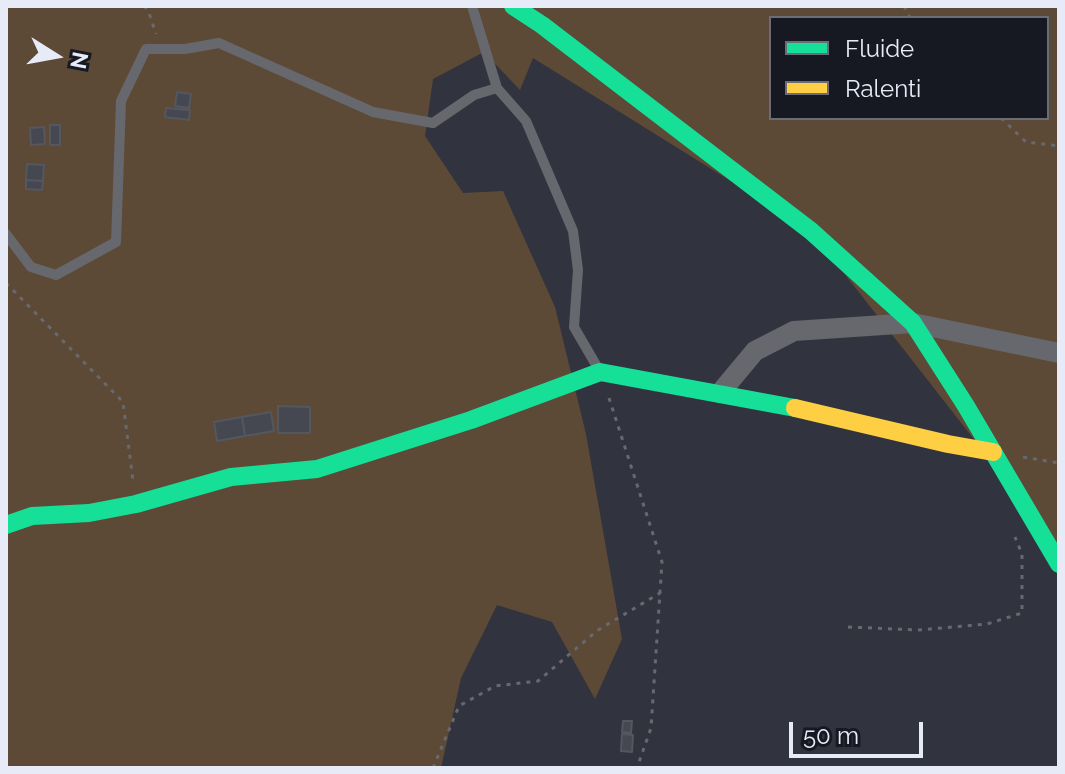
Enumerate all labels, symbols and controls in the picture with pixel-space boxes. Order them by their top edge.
north arrow [16,16,96,96]
legend [769,16,1049,120]
text: Fluide [845,34,914,63]
text: N [65,50,94,71]
text: Ralenti [845,74,921,103]
scale bar [793,706,927,756]
text: 50 m [803,721,859,750]

